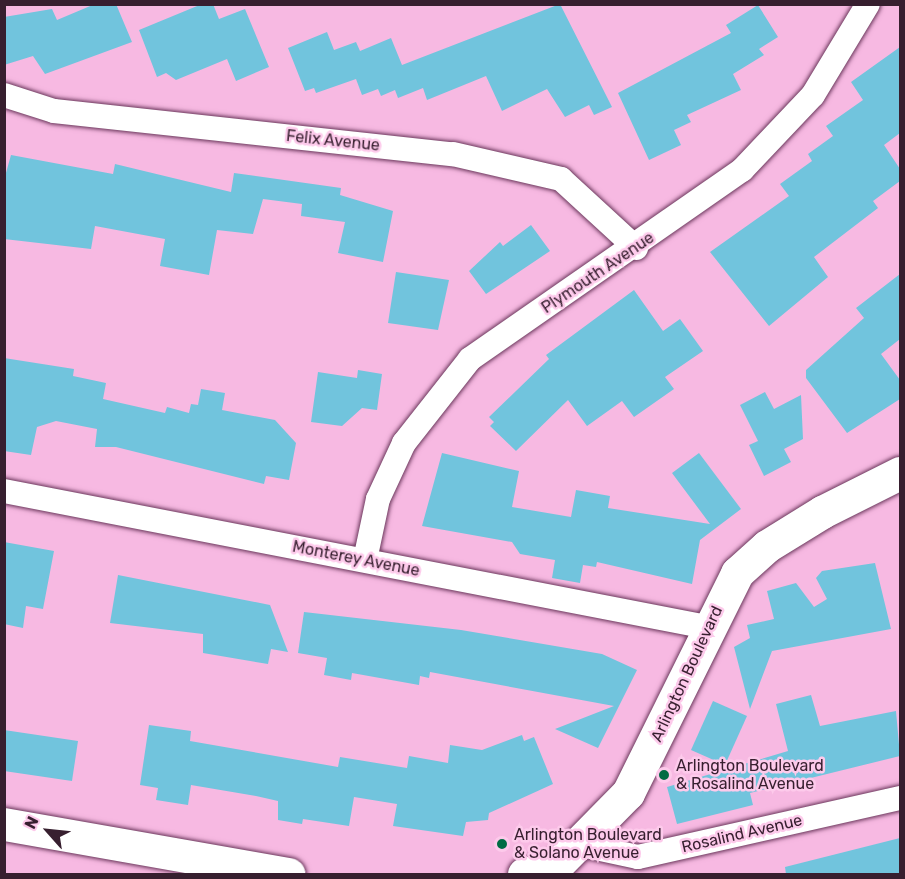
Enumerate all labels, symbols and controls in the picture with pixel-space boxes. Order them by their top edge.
street label: Felix Avenue [285,127,381,155]
street label: Plymouth Avenue [538,228,658,318]
street label: Monterey Avenue [290,537,422,581]
street label: Arlington Boulevard [647,603,727,745]
place label: Arlington Boulevard & Rosalind Avenue [676,756,824,794]
marker: Arlington Boulevard & Rosalind Avenue [657,768,671,782]
north arrow [18,801,78,861]
street label: Rosalind Avenue [680,811,804,857]
text: N [20,813,43,832]
place label: Arlington Boulevard & Solano Avenue [514,825,662,863]
marker: Arlington Boulevard & Solano Avenue [495,837,509,851]

